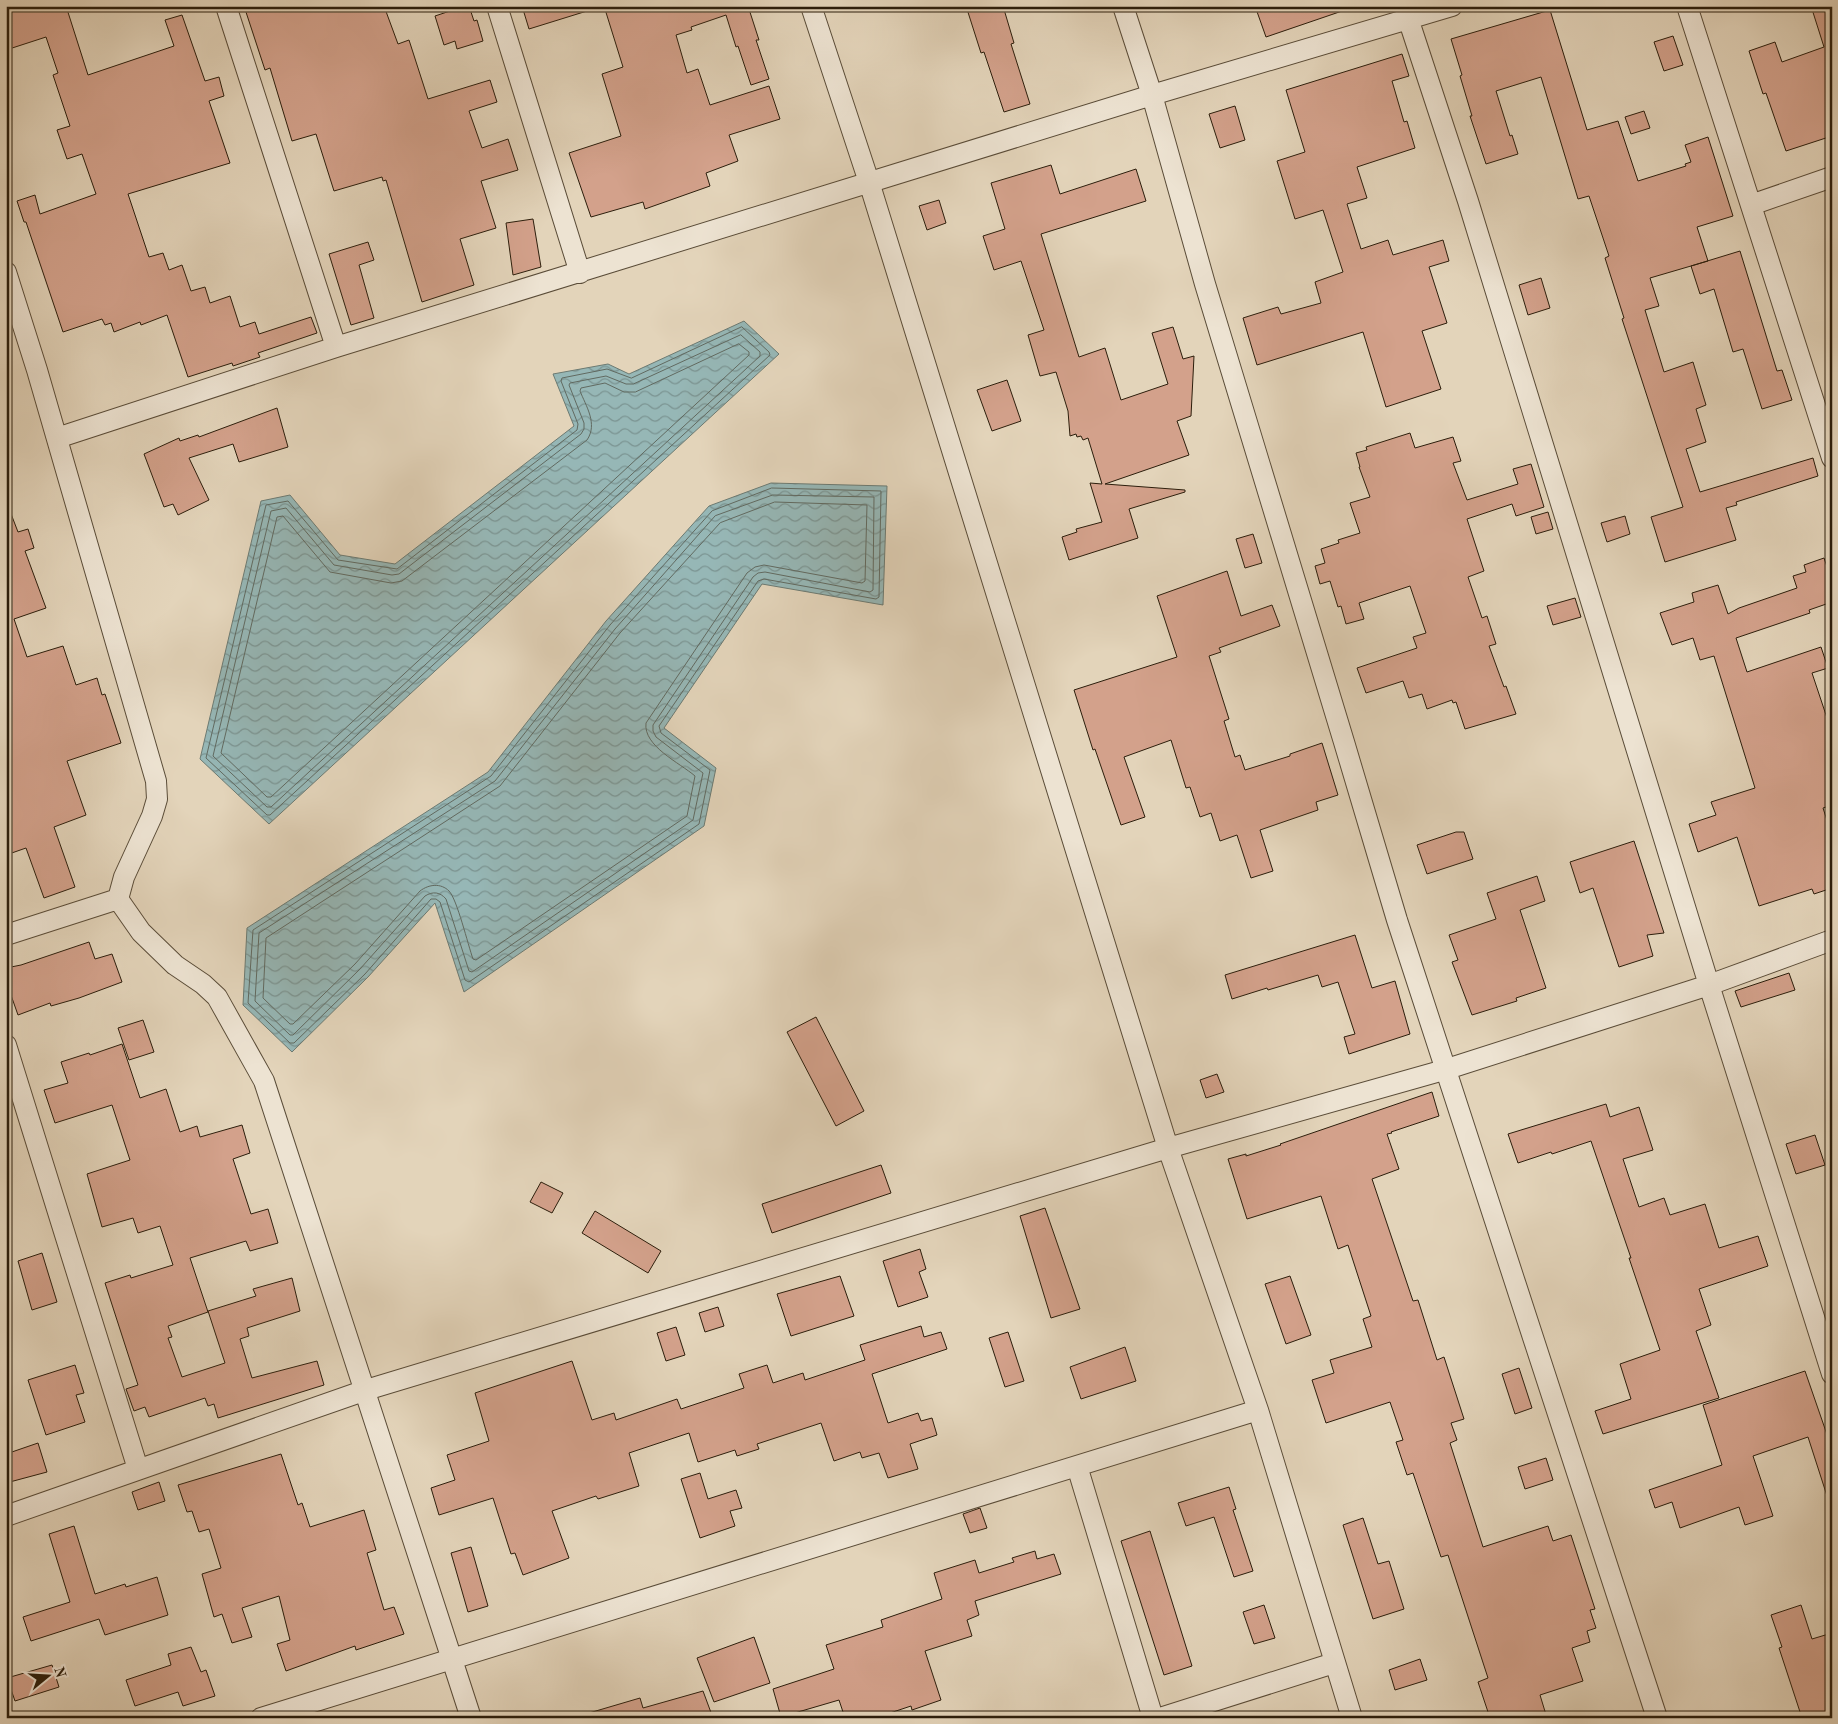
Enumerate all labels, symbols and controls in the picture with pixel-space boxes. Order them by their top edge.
north arrow [22,1652,72,1702]
text: N [51,1665,68,1680]

